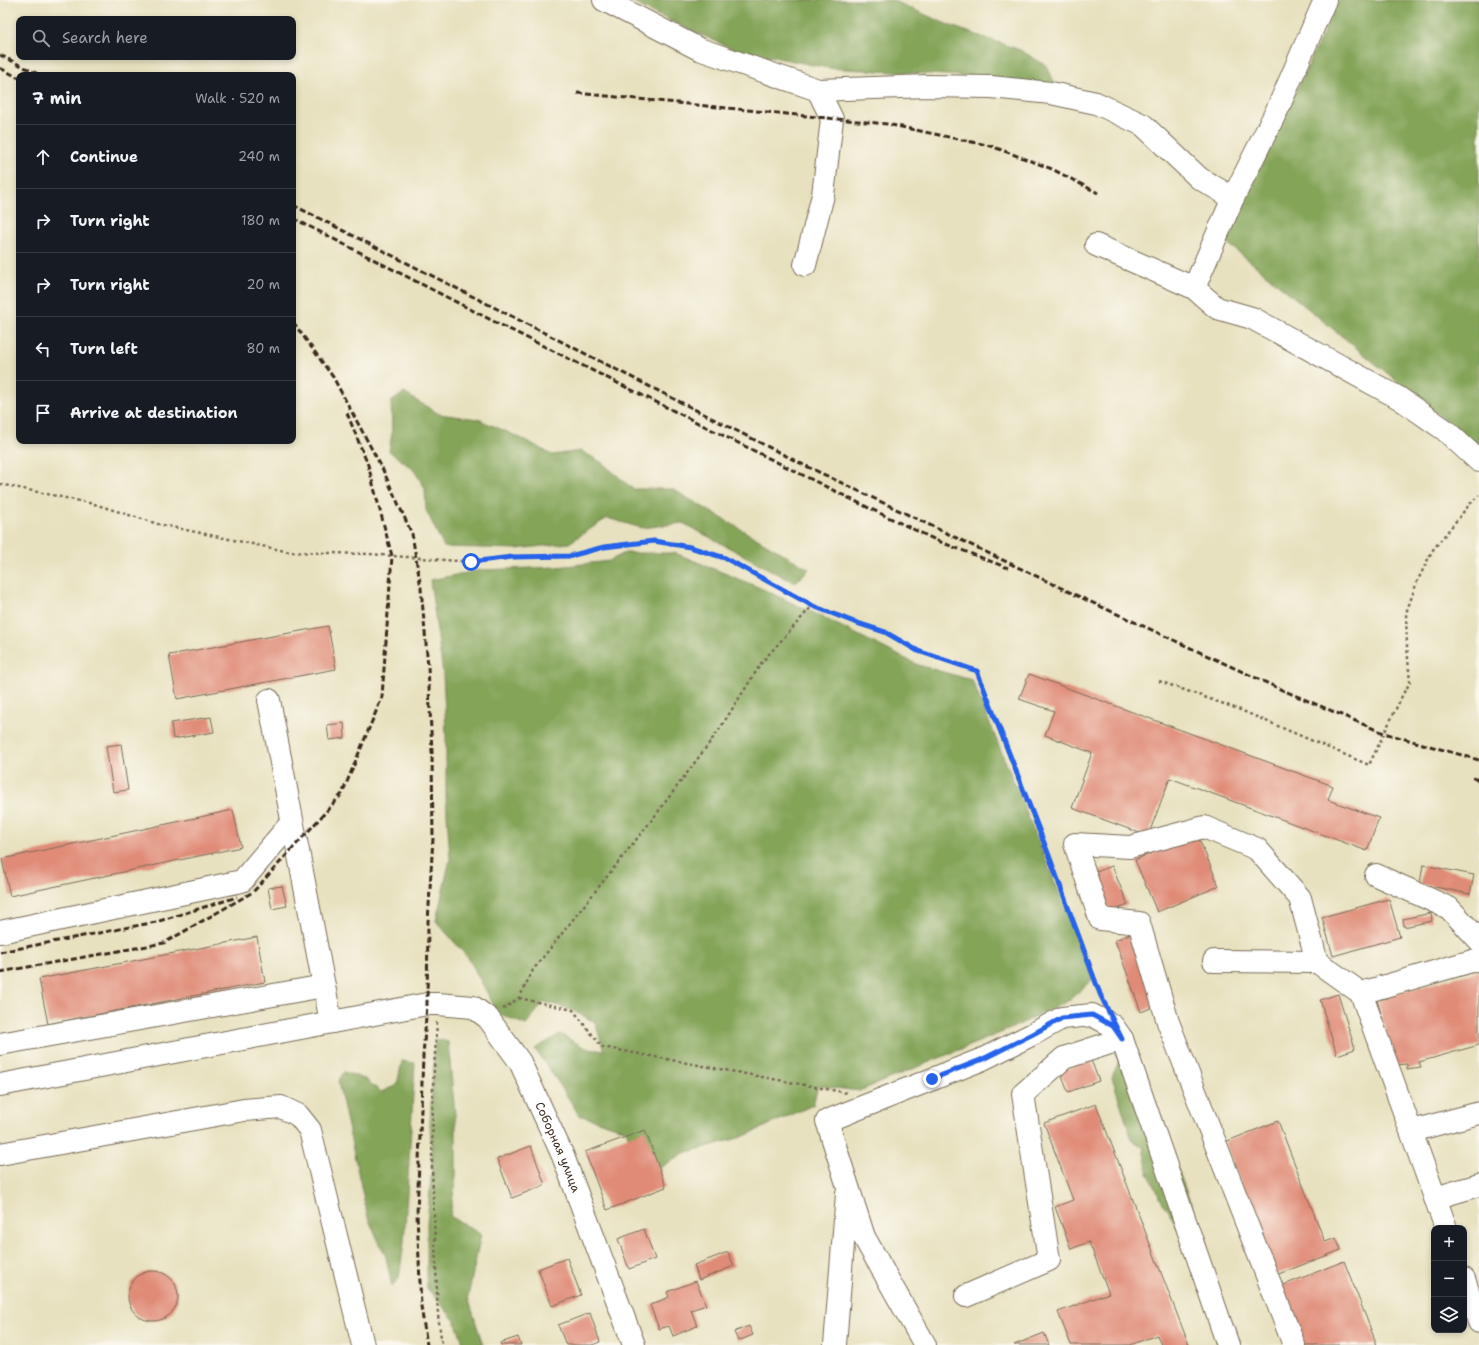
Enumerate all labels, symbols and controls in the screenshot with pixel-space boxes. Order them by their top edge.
search box [16,16,296,60]
icon: search [30,27,52,49]
text: Search here [62,28,148,48]
text: 7 min [32,87,82,109]
text: Walk · 520 m [195,90,280,107]
icon: ahead [32,146,54,168]
text: Continue [70,147,138,167]
text: 240 m [238,148,280,165]
icon: right [32,210,54,232]
text: Turn right [70,211,150,231]
text: 180 m [241,212,280,229]
icon: right [32,274,54,296]
text: Turn right [70,275,150,295]
text: 20 m [247,276,280,293]
icon: left [32,338,54,360]
text: Turn left [70,339,138,359]
text: 80 m [246,340,280,357]
icon: arrive [32,402,54,424]
text: Arrive at destination [70,403,238,423]
route start [462,553,480,571]
route end [923,1070,941,1088]
street label: Соборная улица [531,1099,584,1195]
map controls [1431,1225,1467,1333]
button: + [1431,1225,1467,1261]
button: − [1431,1261,1467,1297]
button: layers [1431,1297,1467,1333]

